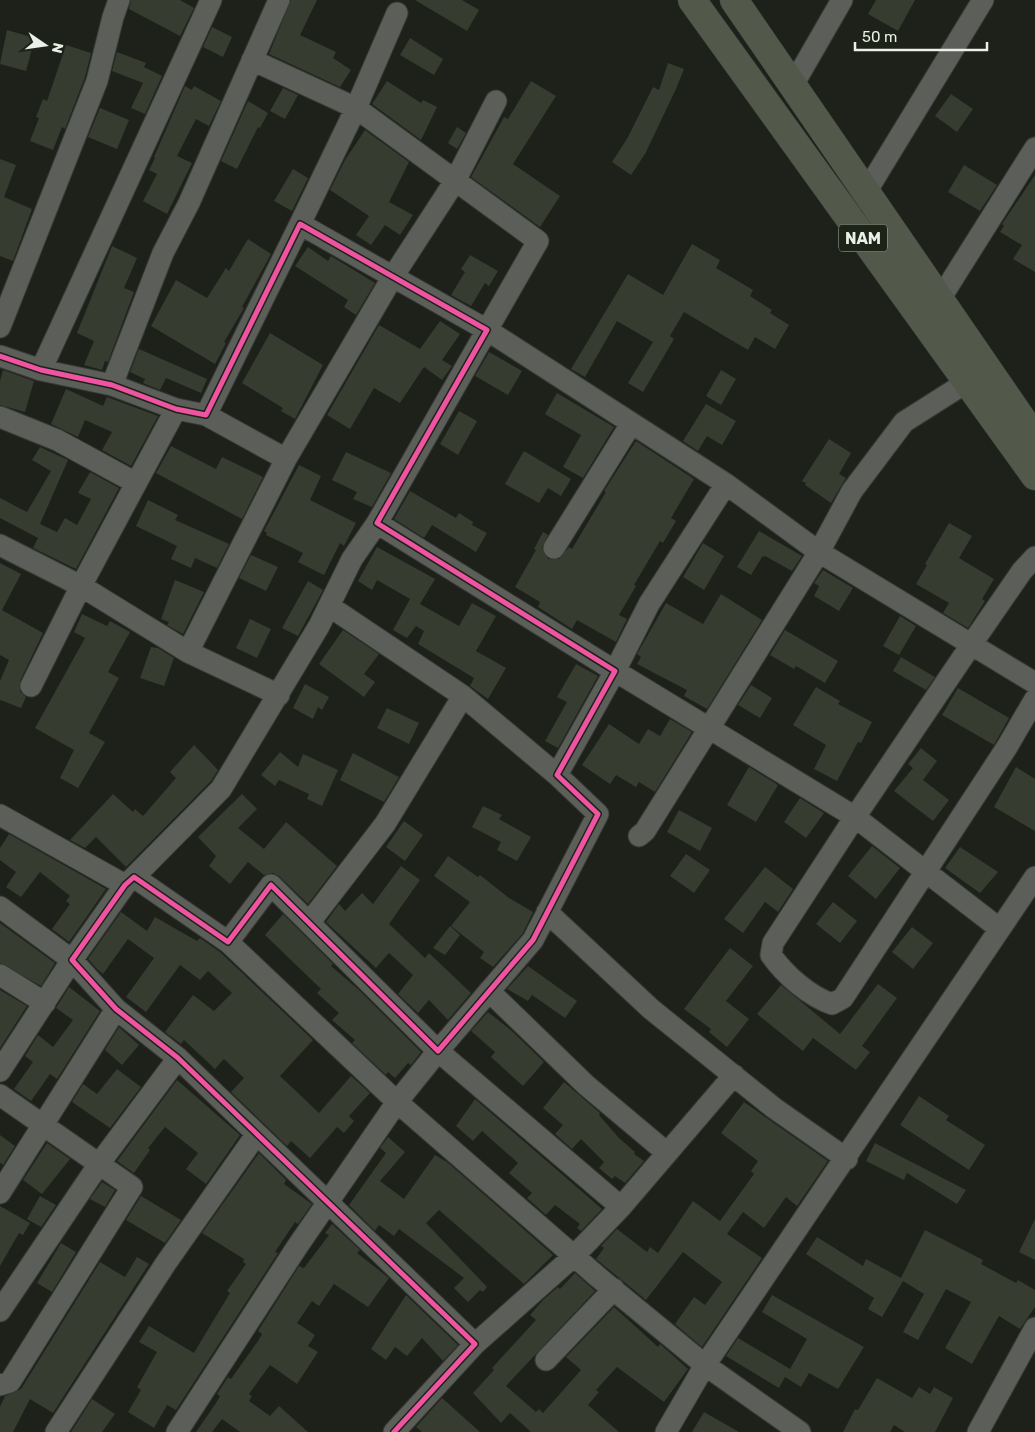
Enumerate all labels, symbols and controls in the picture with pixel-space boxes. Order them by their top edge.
north arrow [20,20,70,70]
scale bar [855,20,988,52]
text: 50 m [862,28,897,46]
text: N [48,41,67,55]
road number: NAM [839,224,887,252]

